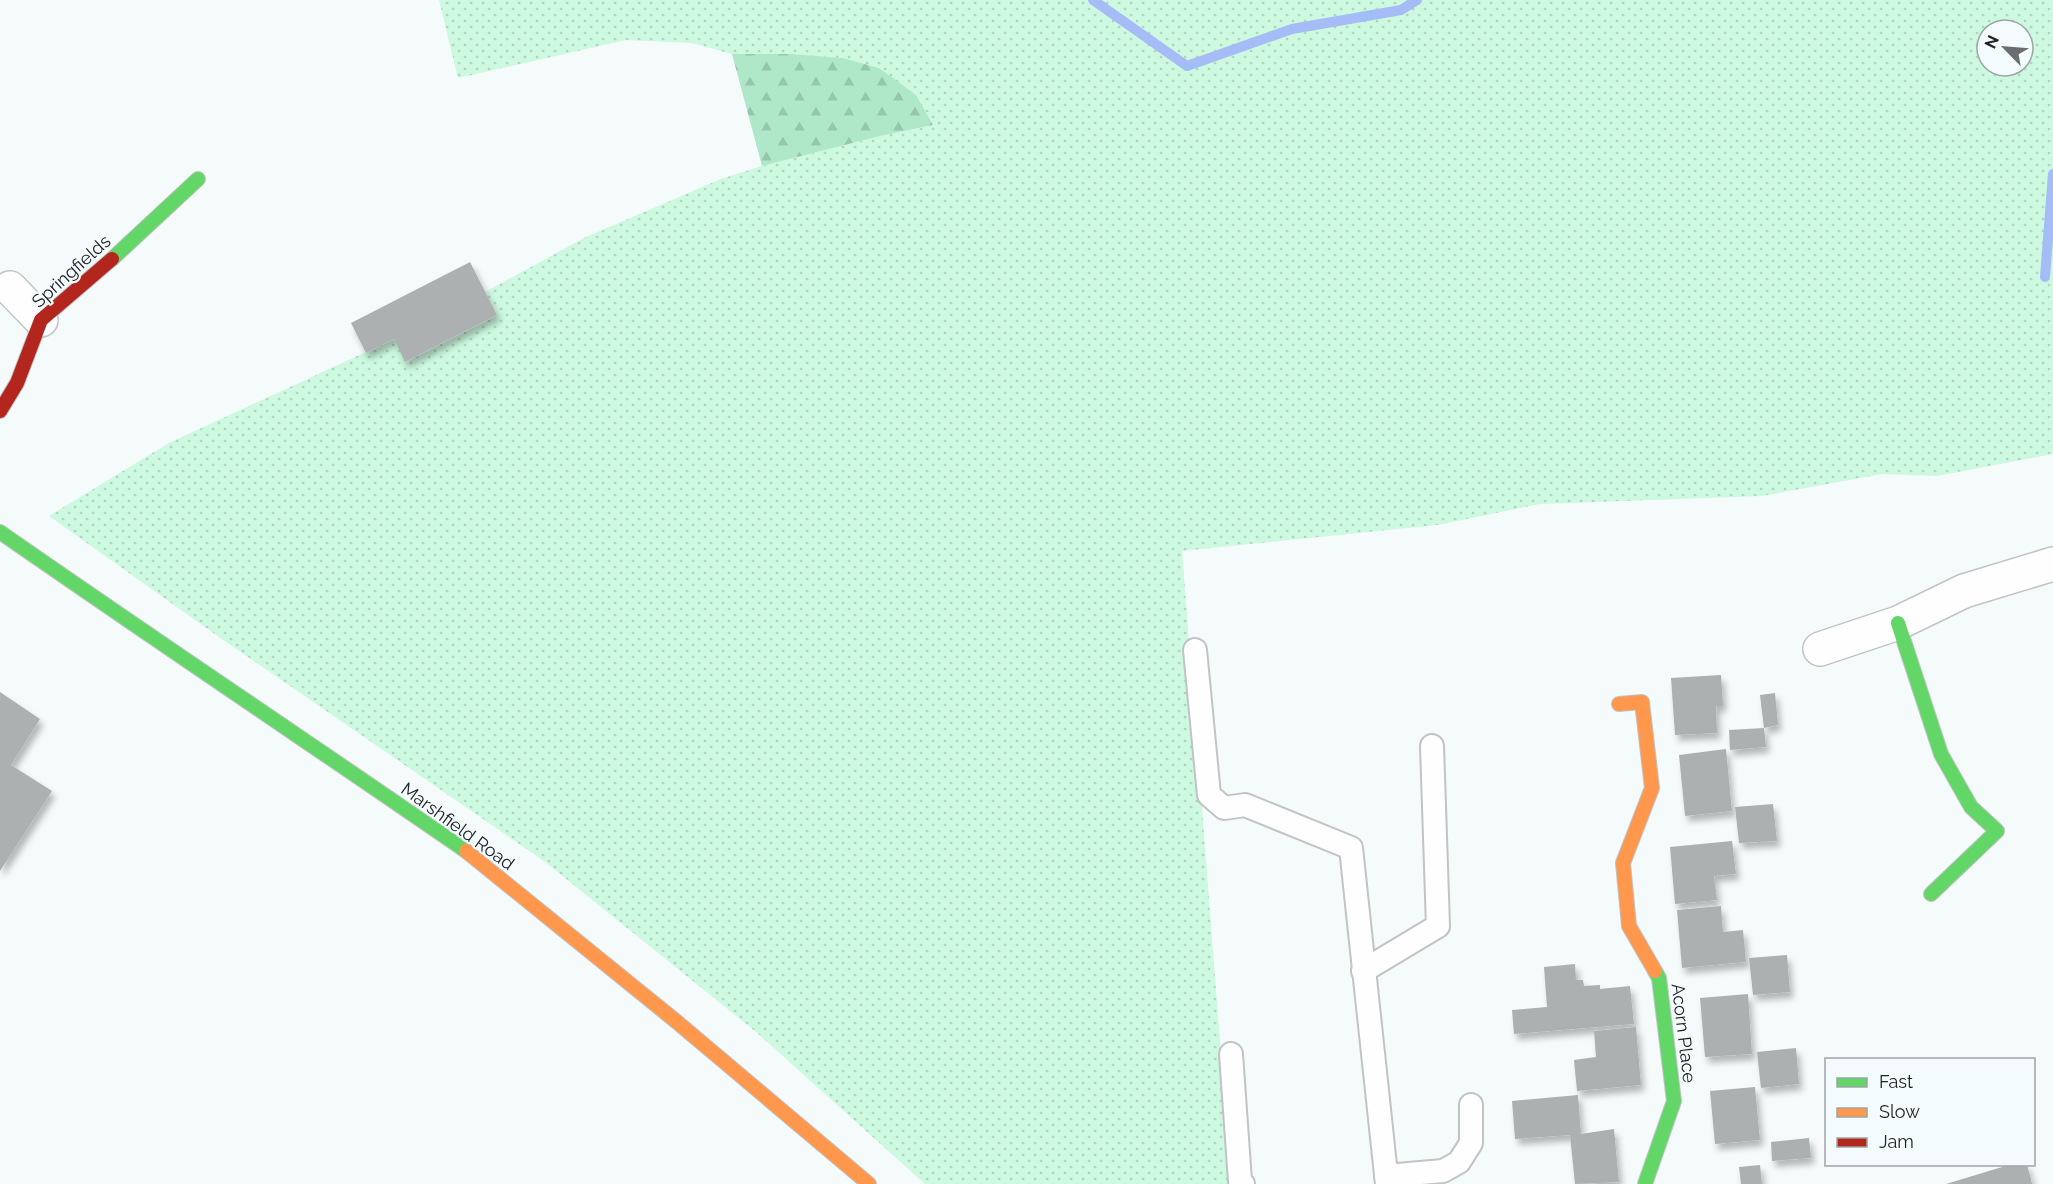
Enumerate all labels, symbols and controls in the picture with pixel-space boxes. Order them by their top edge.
north arrow [1975,18,2035,78]
text: N [1981,32,2003,51]
street label: Springfields [27,230,115,312]
street label: Marshfield Road [397,778,519,874]
street label: Acorn Place [1667,982,1701,1084]
legend [1825,1058,2035,1166]
text: Fast [1879,1071,1913,1092]
text: Slow [1879,1101,1920,1122]
text: Jam [1879,1131,1914,1152]

